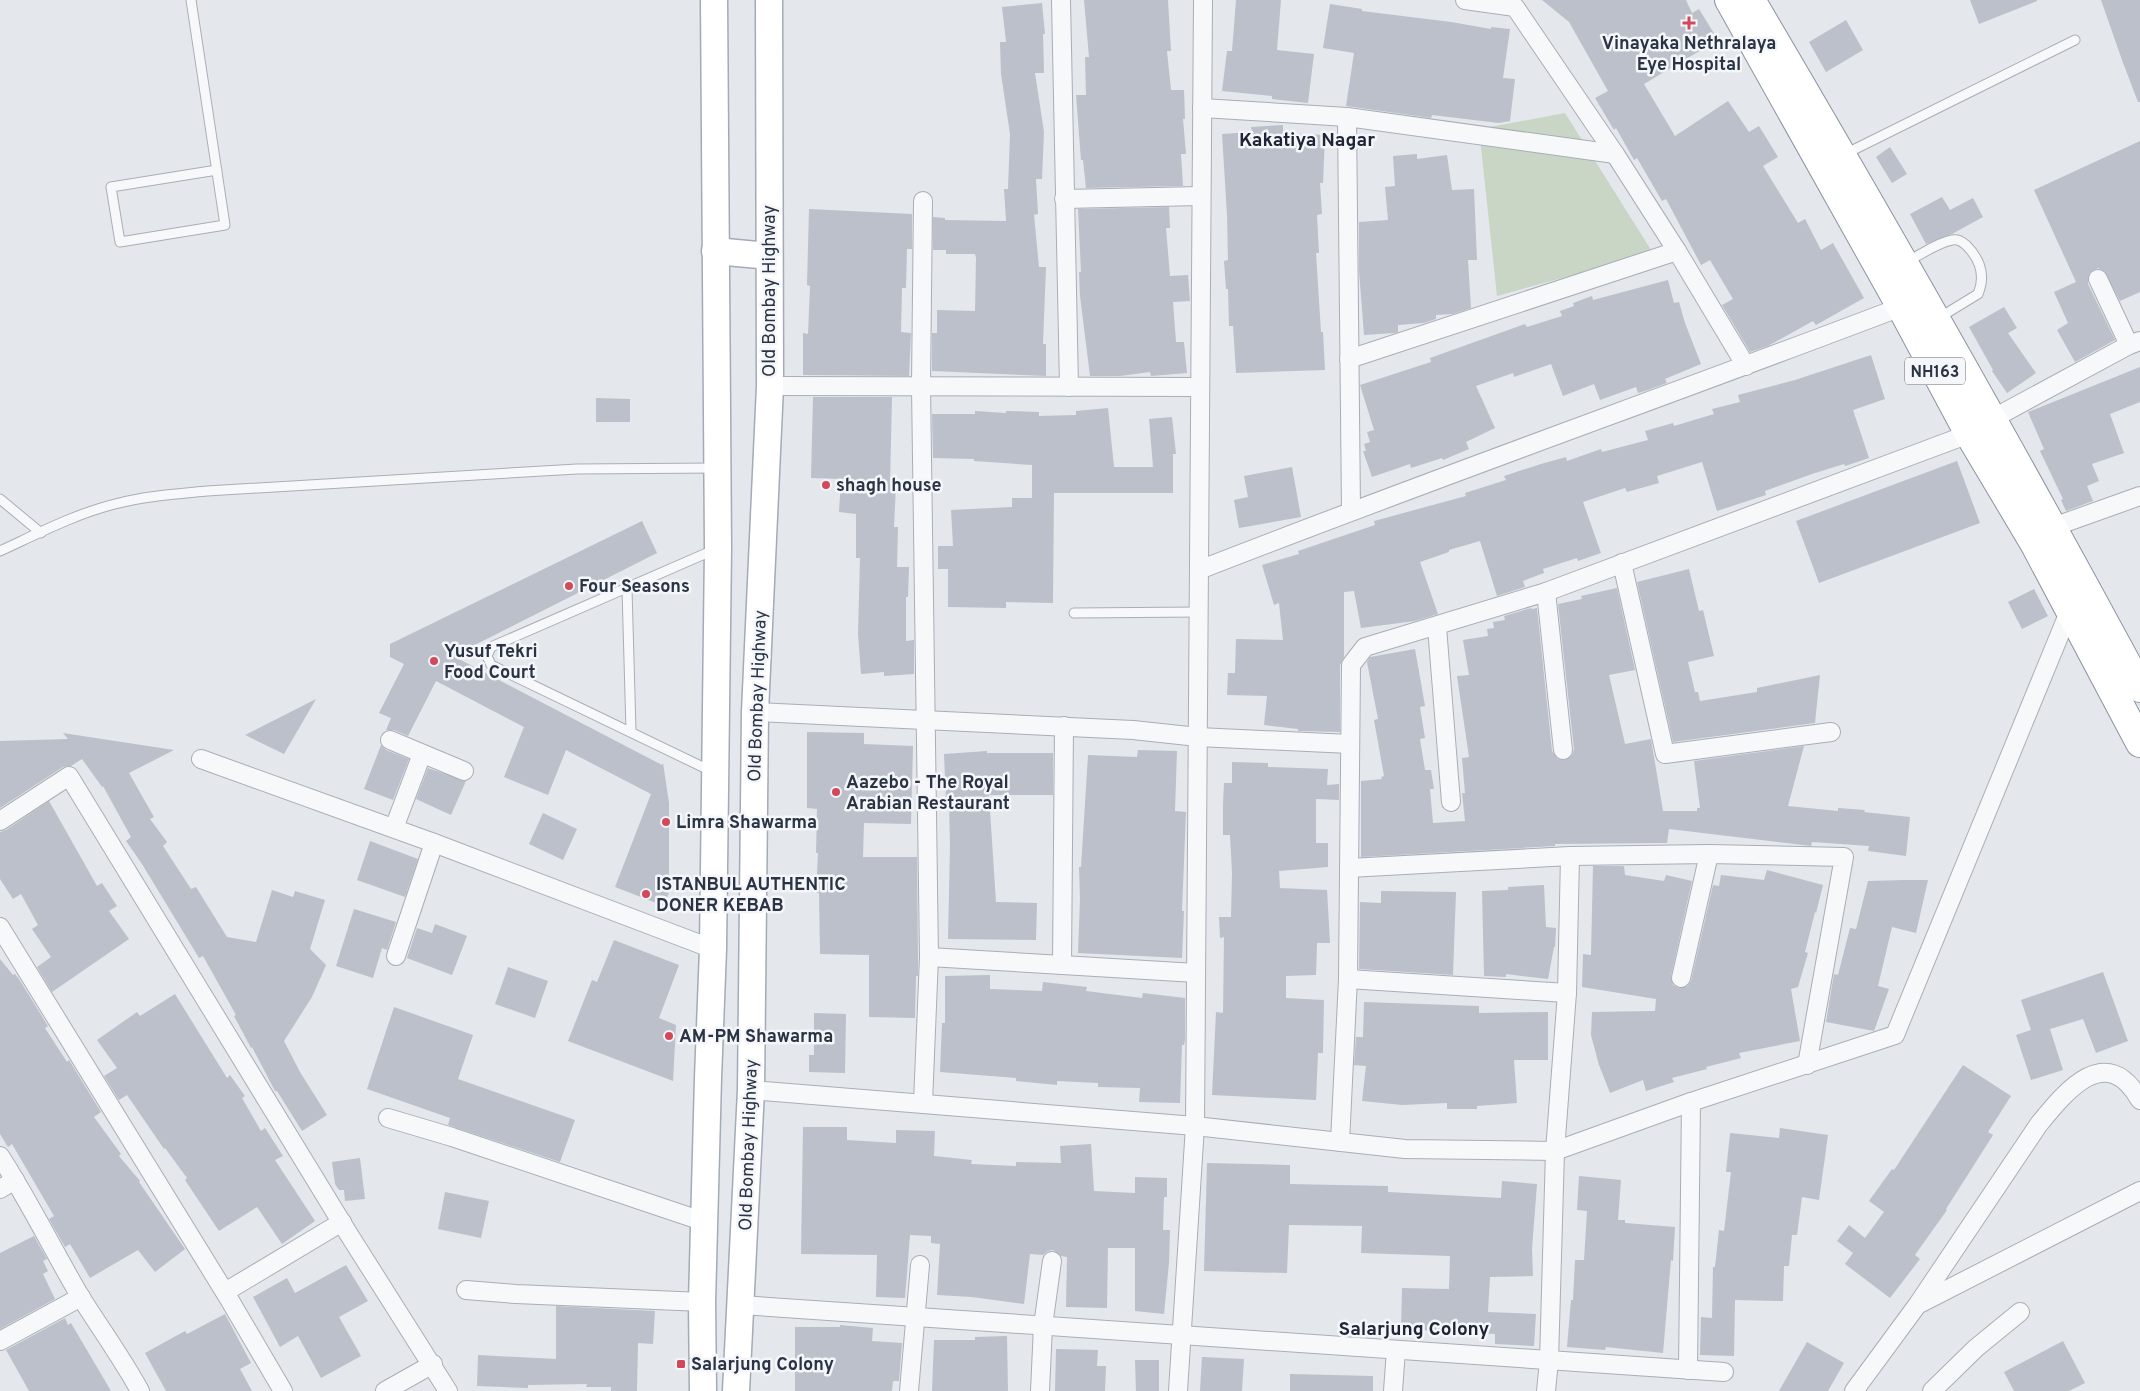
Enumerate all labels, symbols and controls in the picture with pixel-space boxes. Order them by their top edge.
marker: Vinayaka Nethralaya Eye Hospital [1682,16,1696,30]
place label: Vinayaka Nethralaya Eye Hospital [1602,33,1776,77]
district label: Kakatiya Nagar [1239,129,1375,153]
street label: Old Bombay Highway [759,205,782,377]
road number: NH163 [1905,358,1965,384]
place label: shagh house [836,475,942,498]
marker: shagh house [820,479,832,491]
place label: Four Seasons [579,576,690,599]
marker: Four Seasons [563,580,575,592]
street label: Old Bombay Highway [744,610,773,782]
place label: Yusuf Tekri Food Court [444,641,538,685]
marker: Yusuf Tekri Food Court [428,655,440,667]
place label: Aazebo - The Royal Arabian Restaurant [846,772,1010,816]
marker: Aazebo - The Royal Arabian Restaurant [830,786,842,798]
place label: Limra Shawarma [676,812,817,835]
marker: Limra Shawarma [660,816,672,828]
place label: ISTANBUL AUTHENTIC DONER KEBAB [656,874,846,918]
marker: ISTANBUL AUTHENTIC DONER KEBAB [640,888,652,900]
place label: AM-PM Shawarma [679,1026,833,1049]
marker: AM-PM Shawarma [663,1030,675,1042]
street label: Old Bombay Highway [735,1059,764,1231]
district label: Salarjung Colony [1339,1318,1490,1342]
place label: Salarjung Colony [691,1354,834,1377]
marker: Salarjung Colony [675,1358,687,1370]

